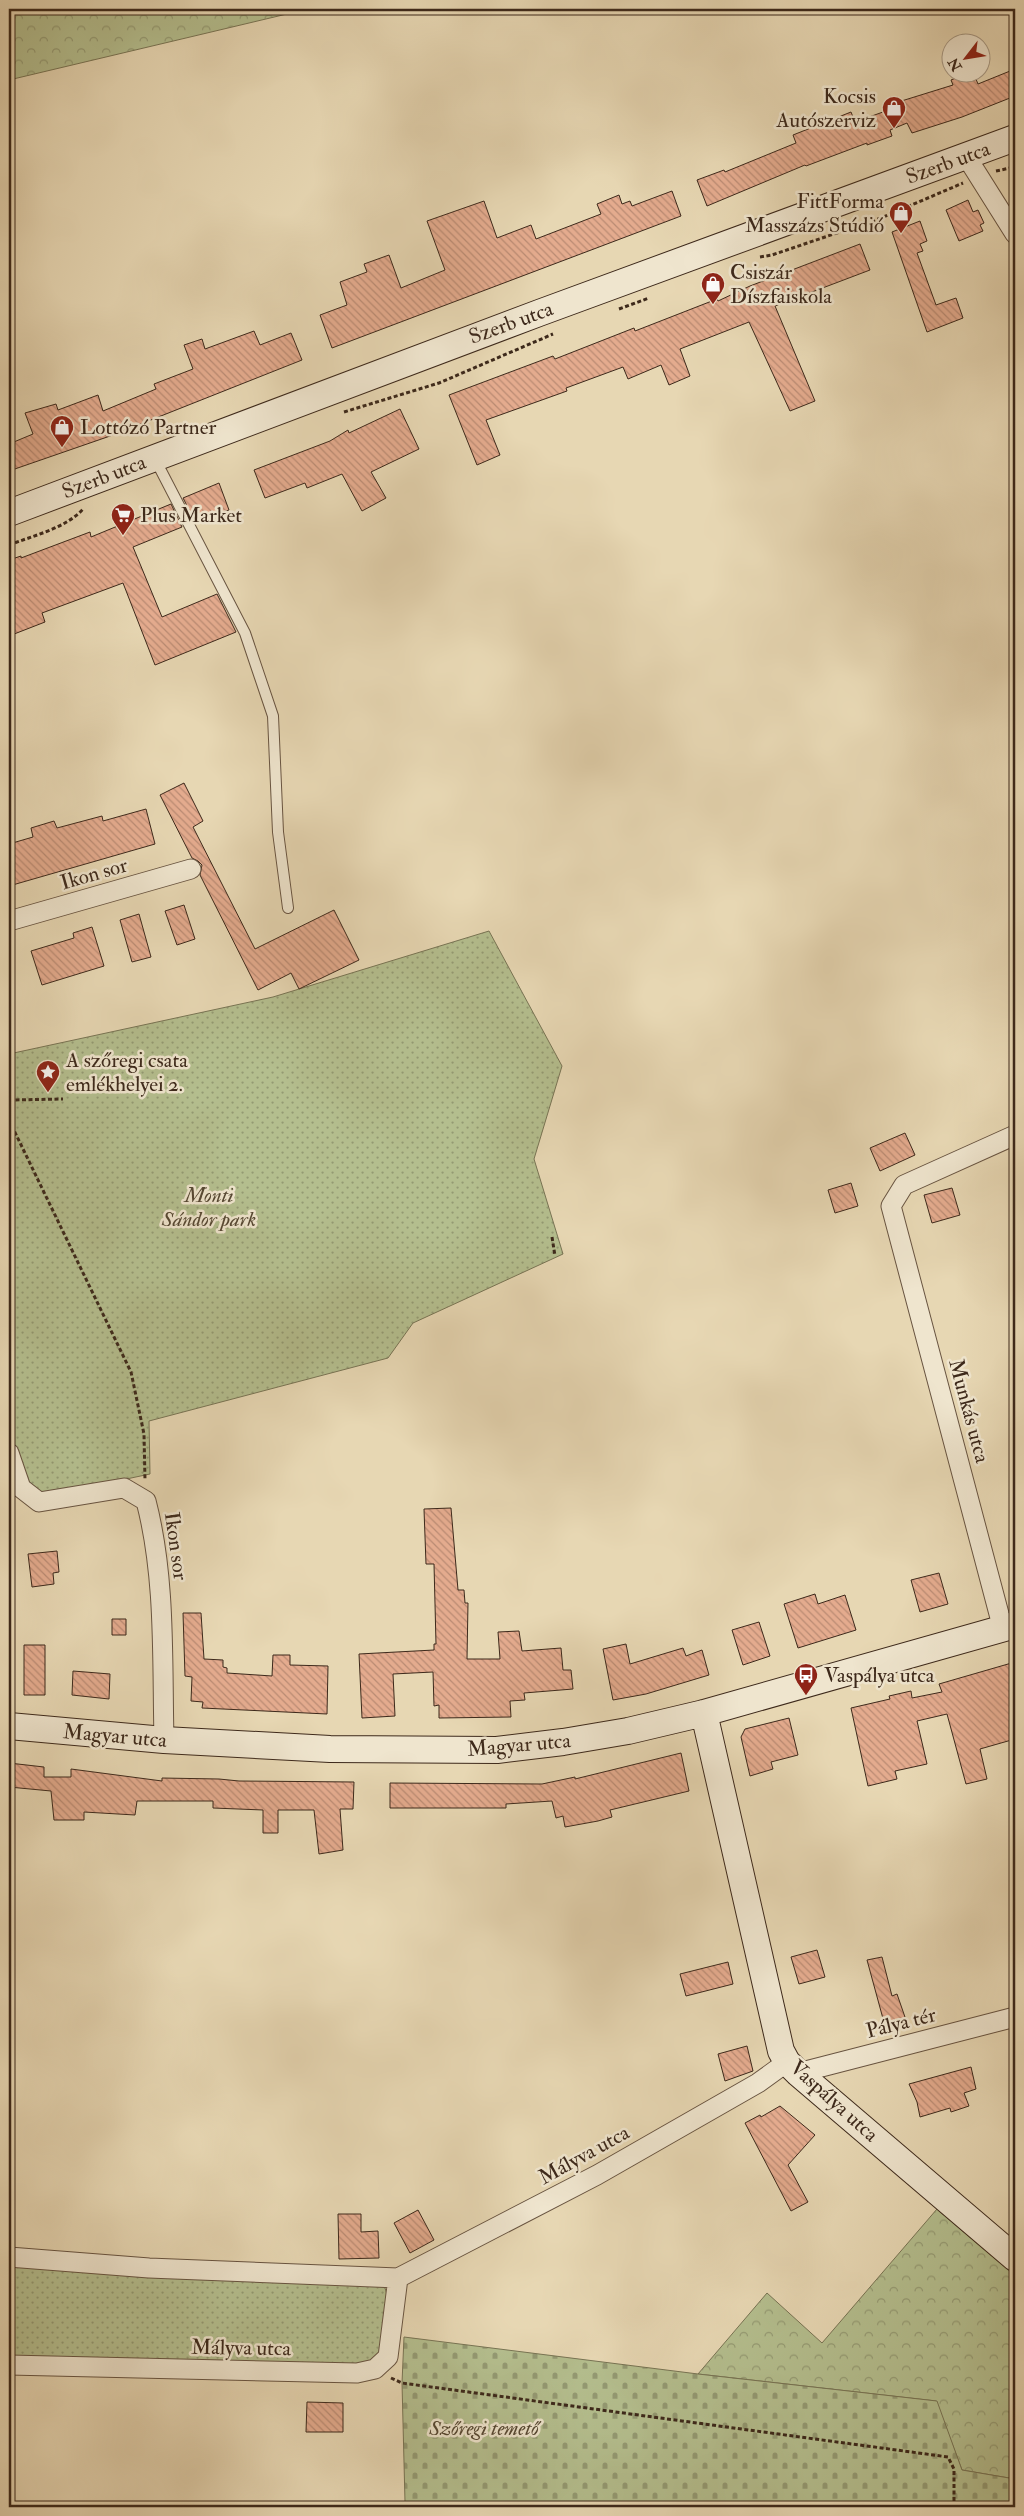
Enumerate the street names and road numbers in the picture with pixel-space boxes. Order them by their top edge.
street label: Szerb utca [902,135,994,191]
street label: Szerb utca [465,295,557,351]
street label: Szerb utca [58,449,150,505]
street label: Ikon sor [57,852,131,896]
street label: Munkás utca [942,1356,996,1466]
street label: Ikon sor [158,1510,194,1582]
street label: Magyar utca [62,1718,168,1754]
street label: Magyar utca [466,1727,572,1763]
street label: Pálya tér [863,2001,939,2045]
street label: Vaspálya utca [784,2054,884,2148]
street label: Mályva utca [534,2119,635,2191]
street label: Mályva utca [191,2334,292,2362]

